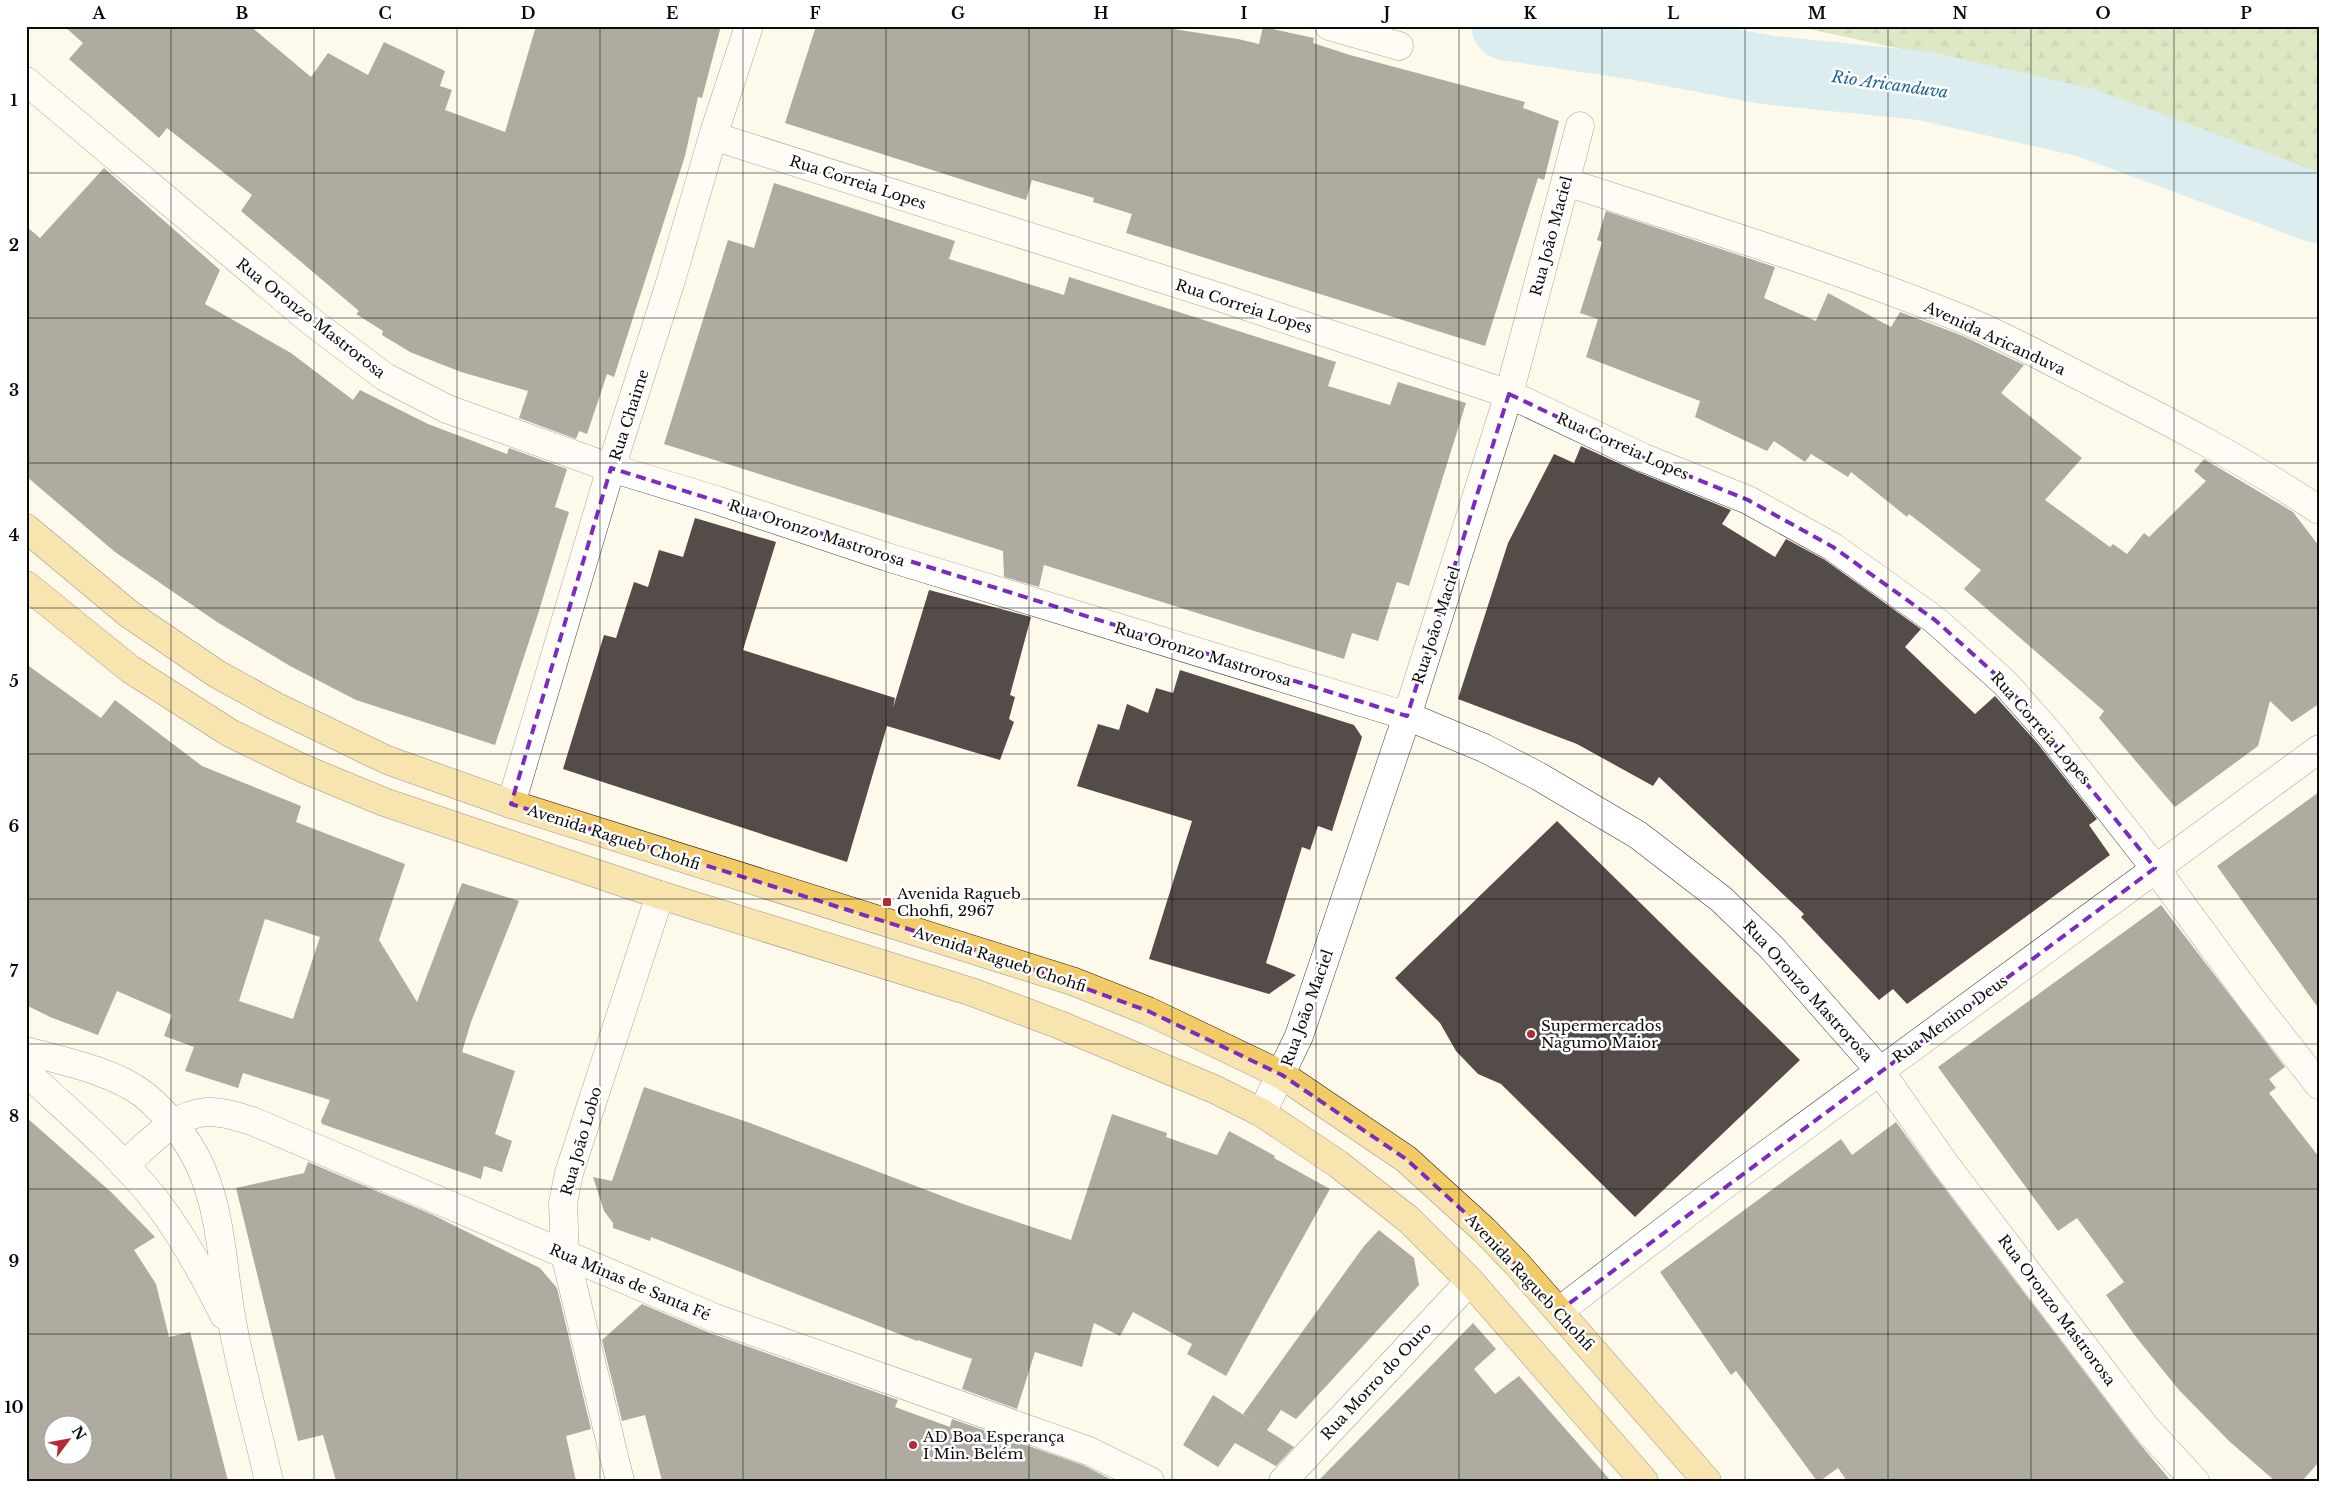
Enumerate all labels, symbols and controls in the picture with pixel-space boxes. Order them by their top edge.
text: A [92,3,107,23]
text: B [236,3,249,23]
text: C [378,3,392,23]
text: D [521,3,535,23]
text: E [666,3,678,23]
text: F [809,3,821,23]
text: G [951,3,965,23]
text: H [1093,3,1109,23]
text: I [1241,3,1248,23]
text: J [1381,3,1390,23]
text: K [1523,3,1537,23]
text: L [1667,3,1679,23]
text: M [1808,3,1826,23]
text: N [1952,3,1968,23]
text: O [2095,3,2111,23]
text: P [2240,3,2252,23]
water label: Rio Aricanduva [1829,66,1950,102]
text: 1 [11,90,18,110]
street label: Rua Correia Lopes [787,151,929,213]
street label: Rua João Maciel [1526,174,1576,298]
text: 2 [9,235,19,255]
street label: Rua Oronzo Mastrorosa [233,254,390,383]
street label: Rua Correia Lopes [1173,275,1315,337]
street label: Avenida Aricanduva [1920,297,2069,379]
street label: Rua Chaime [605,367,653,463]
text: 3 [9,380,19,400]
street label: Rua Correia Lopes [1554,408,1692,484]
street label: Rua Oronzo Mastrorosa [727,496,908,571]
text: 4 [9,525,19,545]
street label: Rua João Maciel [1408,563,1464,687]
street label: Rua Oronzo Mastrorosa [1112,618,1294,690]
street label: Rua Correia Lopes [1987,668,2095,788]
text: 5 [9,671,19,691]
street label: Avenida Ragueb Chohfi [524,800,703,874]
text: 6 [9,816,20,836]
place label: Avenida Ragueb Chohfi, 2967 [896,884,1021,920]
marker: Avenida Ragueb Chohfi, 2967 [881,896,893,908]
street label: Rua Oronzo Mastrorosa [1739,916,1877,1066]
street label: Avenida Ragueb Chohfi [910,922,1089,996]
street label: Rua João Maciel [1277,947,1337,1069]
text: 7 [10,961,19,981]
street label: Rua Menino Deus [1889,971,2011,1067]
place label: Supermercados Nagumo Maior [1541,1016,1662,1052]
marker: Supermercados Nagumo Maior [1525,1028,1537,1040]
street label: Rua João Lobo [556,1084,606,1198]
text: 8 [9,1106,19,1126]
street label: Avenida Ragueb Chohfi [1461,1209,1599,1355]
street label: Rua Oronzo Mastrorosa [1994,1231,2120,1390]
street label: Rua Minas de Santa Fé [547,1239,713,1325]
text: 9 [9,1251,20,1271]
street label: Rua Morro do Ouro [1317,1318,1435,1444]
text: 10 [4,1397,24,1417]
north arrow [42,1414,92,1464]
text: N [68,1423,90,1443]
place label: AD Boa Esperança I Min. Belém [922,1427,1065,1463]
marker: AD Boa Esperança I Min. Belém [907,1439,919,1451]

